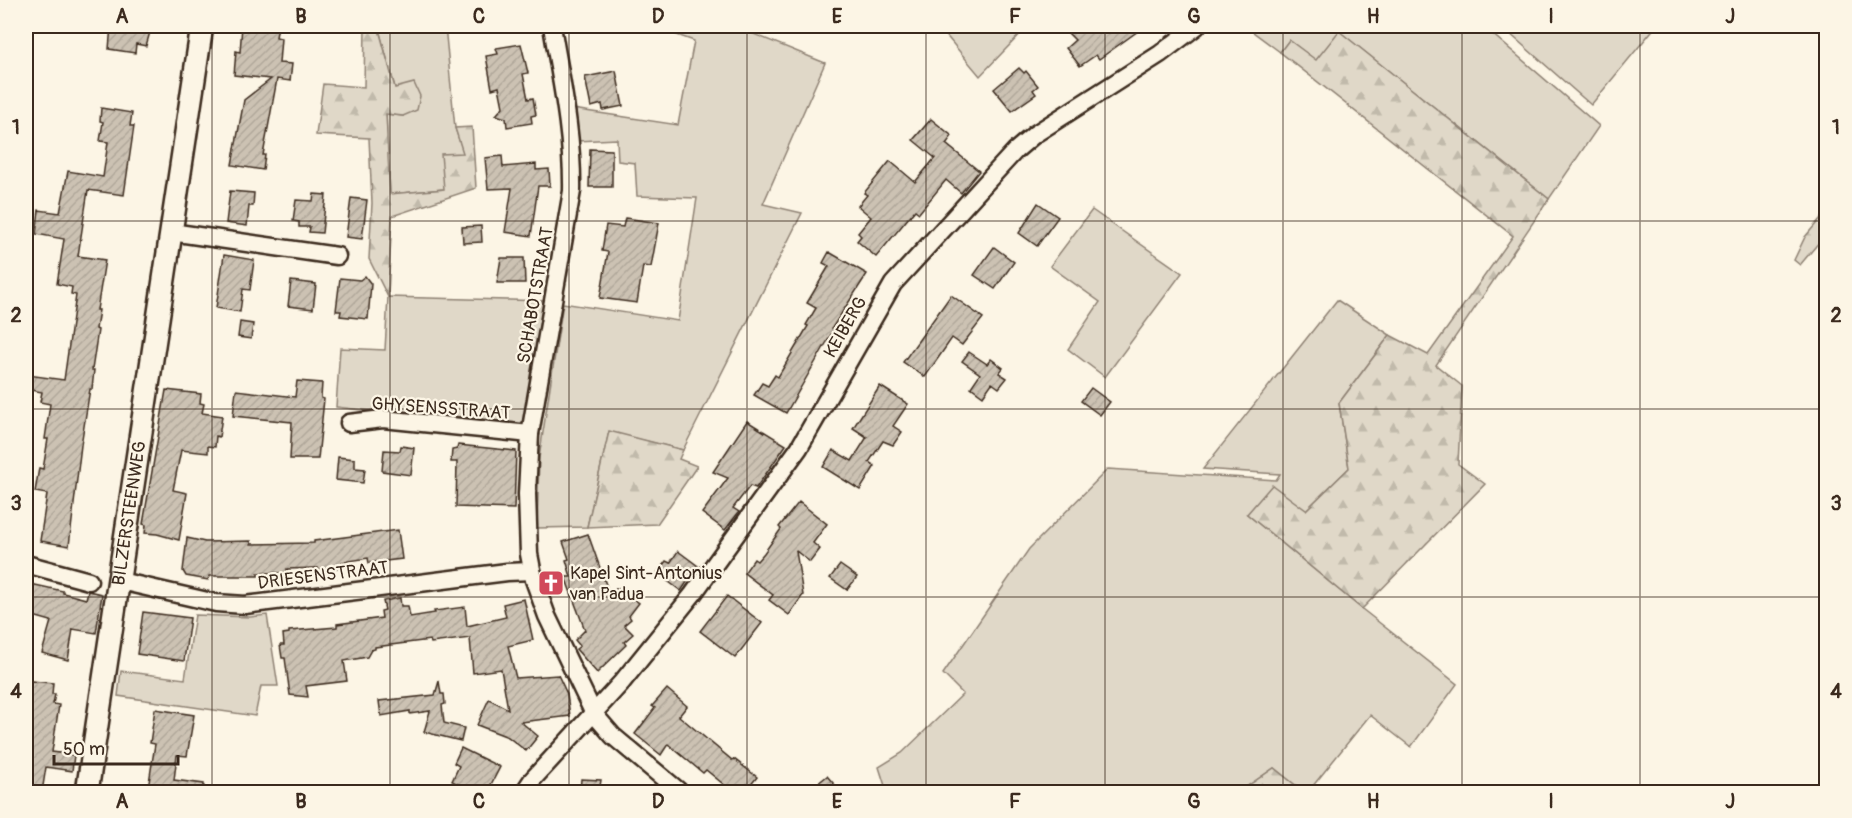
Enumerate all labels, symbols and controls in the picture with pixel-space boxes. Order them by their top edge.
text: A [116,4,129,29]
text: B [295,4,307,29]
text: C [473,4,485,29]
text: D [652,4,665,29]
text: E [832,4,843,29]
text: F [1009,4,1021,29]
text: G [1187,4,1201,29]
text: H [1367,4,1380,29]
text: I [1548,4,1554,29]
text: J [1725,4,1735,29]
text: 1 [12,115,20,140]
text: 1 [1832,115,1840,140]
street label: SCHABOTSTRAAT [512,225,559,365]
street label: KEIBERG [819,292,872,362]
text: 2 [10,303,22,328]
text: 2 [1830,303,1842,328]
street label: GHYSENSSTRAAT [371,392,511,425]
street label: BILZERSTEENWEG [107,439,152,587]
text: 3 [10,491,22,516]
text: 3 [1830,491,1842,516]
street label: DRIESENSTRAAT [256,556,390,595]
place label: Kapel Sint-Antonius van Padua [569,562,722,606]
church icon: Kapel Sint-Antonius van Padua [536,568,566,598]
text: 4 [10,679,22,704]
text: 4 [1830,679,1842,704]
scale bar [54,728,178,766]
text: 50 m [63,738,105,761]
text: A [116,789,129,814]
text: B [295,789,307,814]
text: C [473,789,485,814]
text: D [652,789,665,814]
text: E [832,789,843,814]
text: F [1009,789,1021,814]
text: G [1187,789,1201,814]
text: H [1367,789,1380,814]
text: I [1548,789,1554,814]
text: J [1725,789,1735,814]

